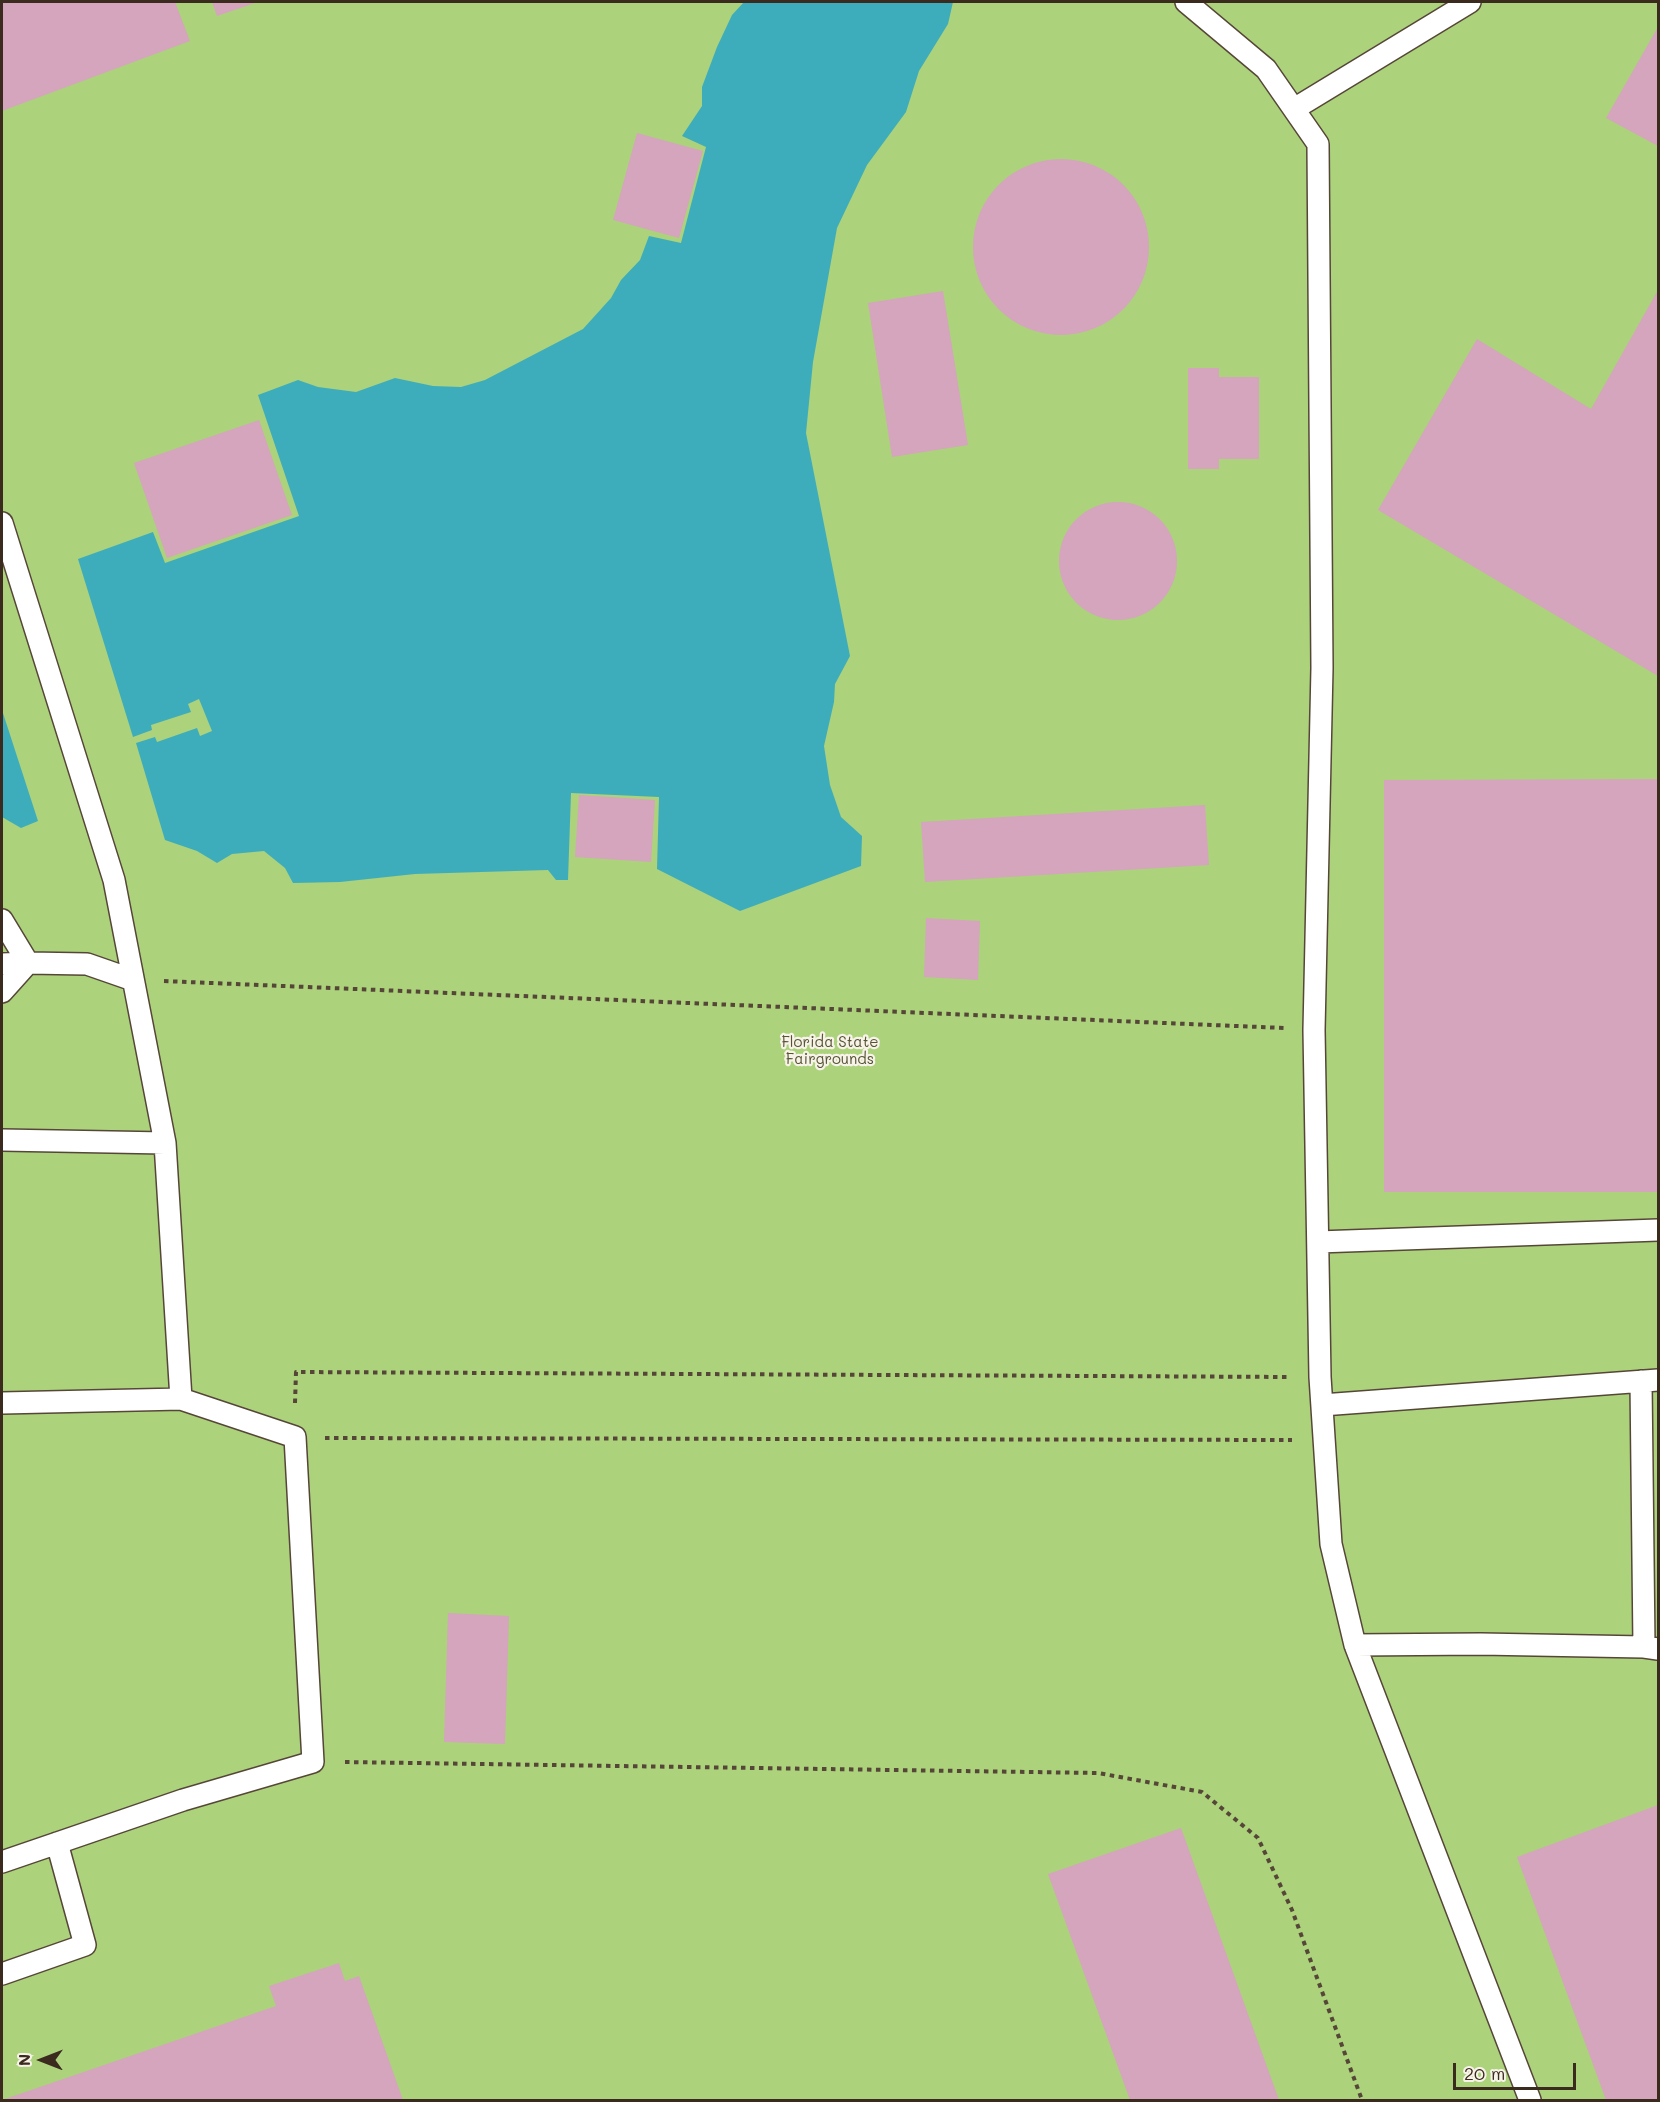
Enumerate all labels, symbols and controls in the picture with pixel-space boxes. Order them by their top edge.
park label: Florida State Fairgrounds [781,1033,879,1068]
north arrow [12,2030,72,2090]
scale bar [1456,2051,1579,2089]
text: N [13,2054,34,2066]
text: 20 m [1464,2061,1505,2085]

